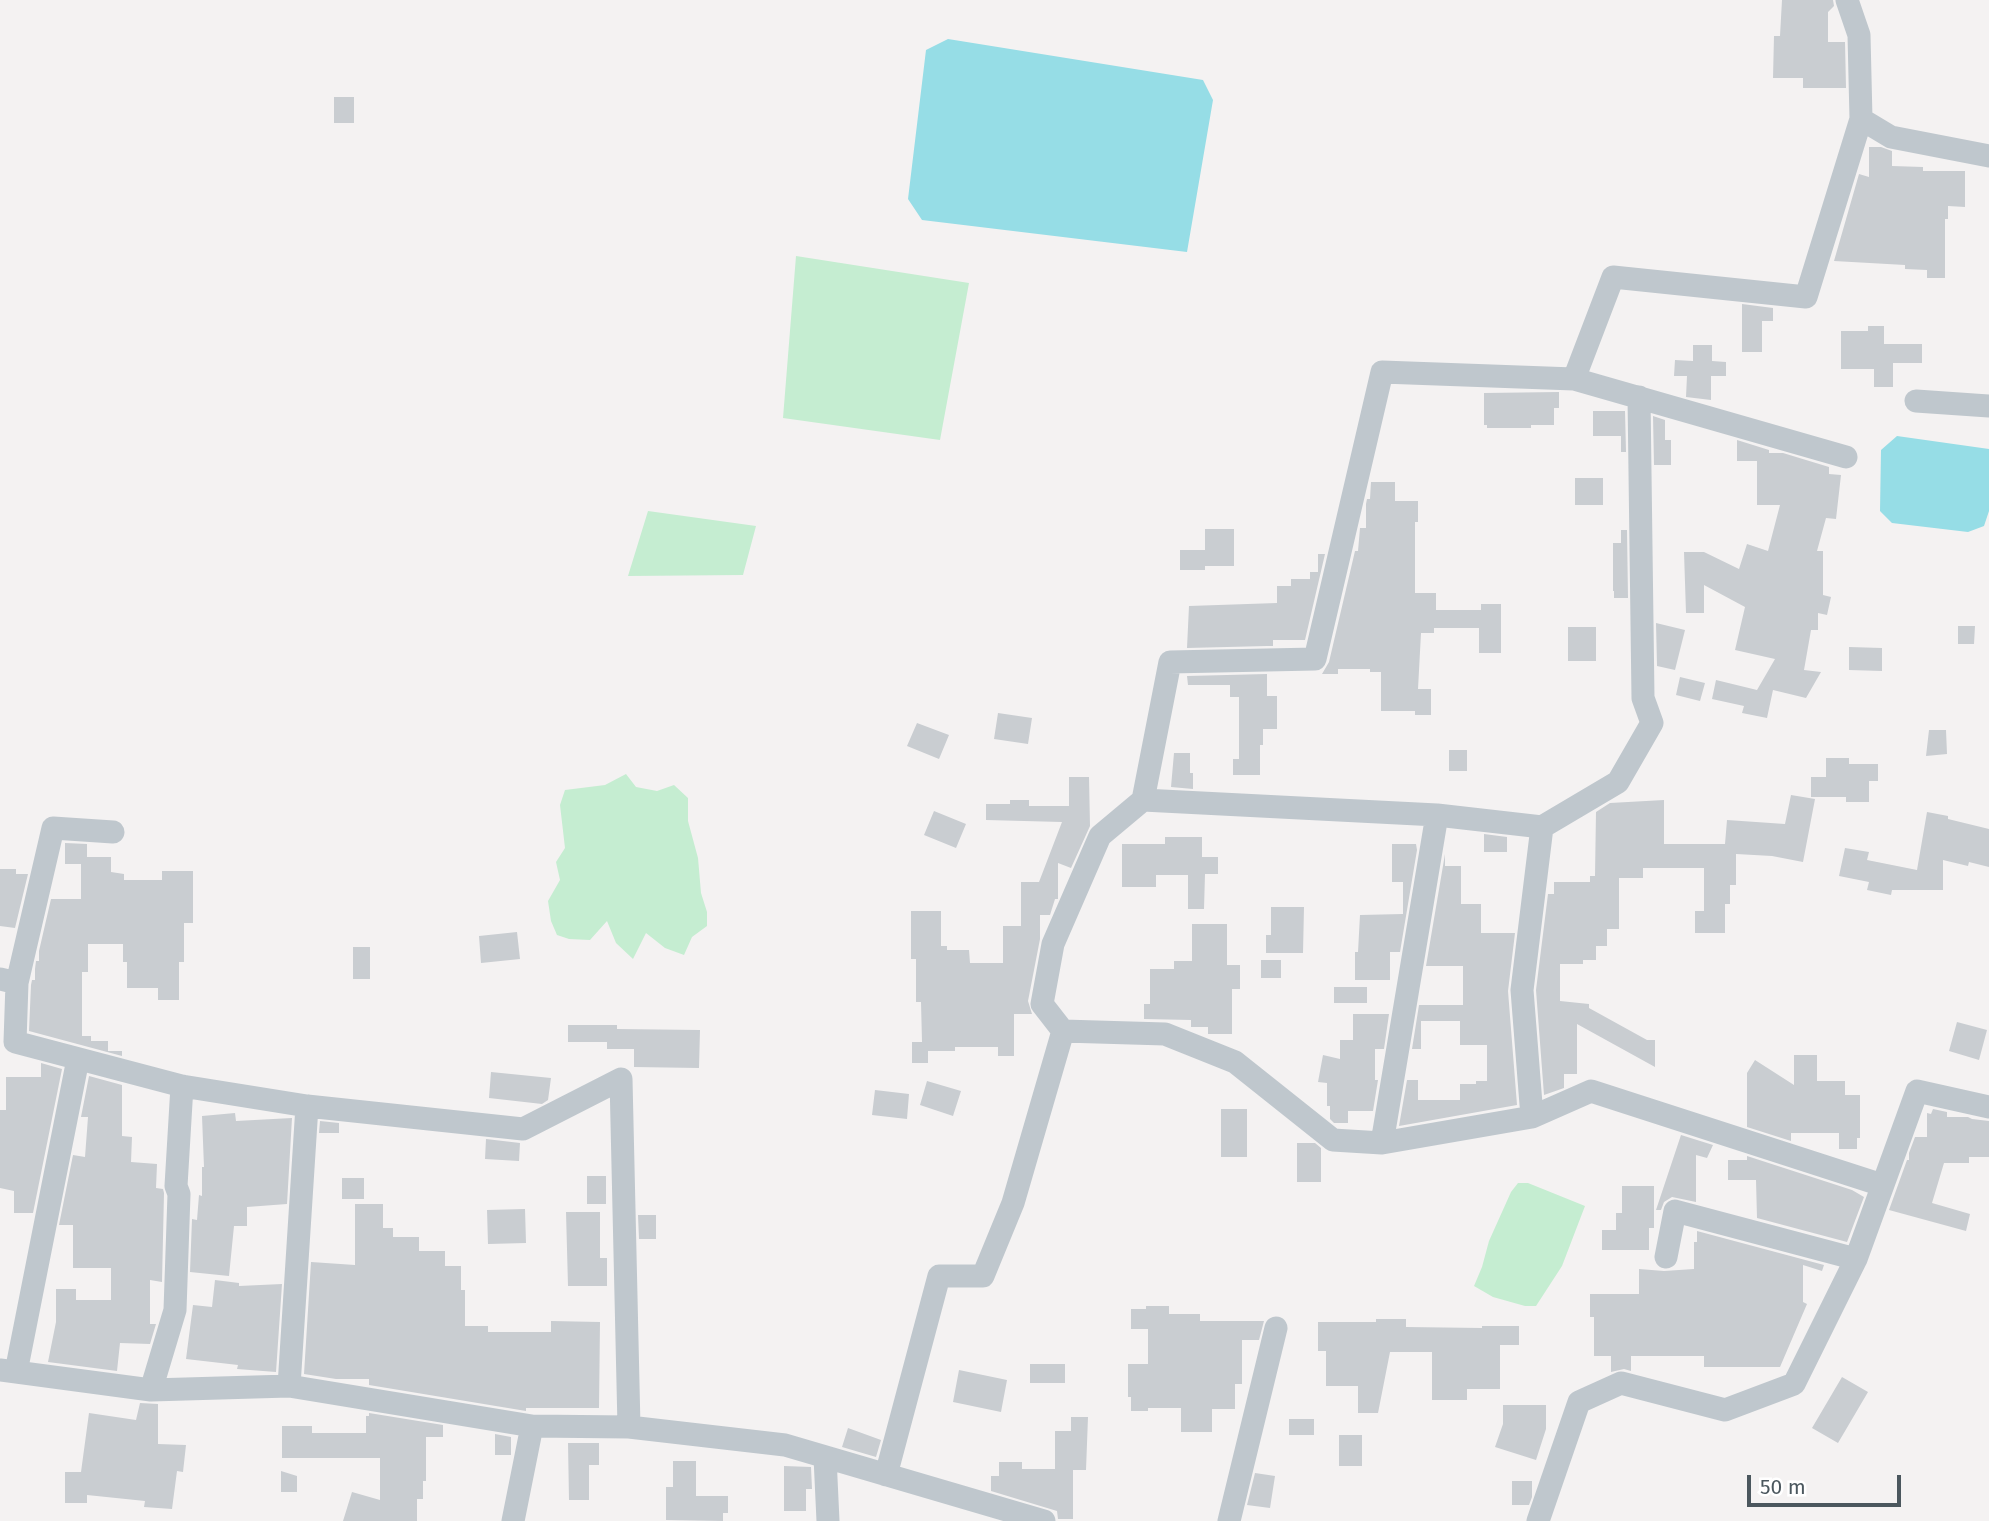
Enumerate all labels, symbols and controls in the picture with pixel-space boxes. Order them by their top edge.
scale bar [1751,1462,1905,1506]
text: 50 m [1760,1474,1806,1500]

